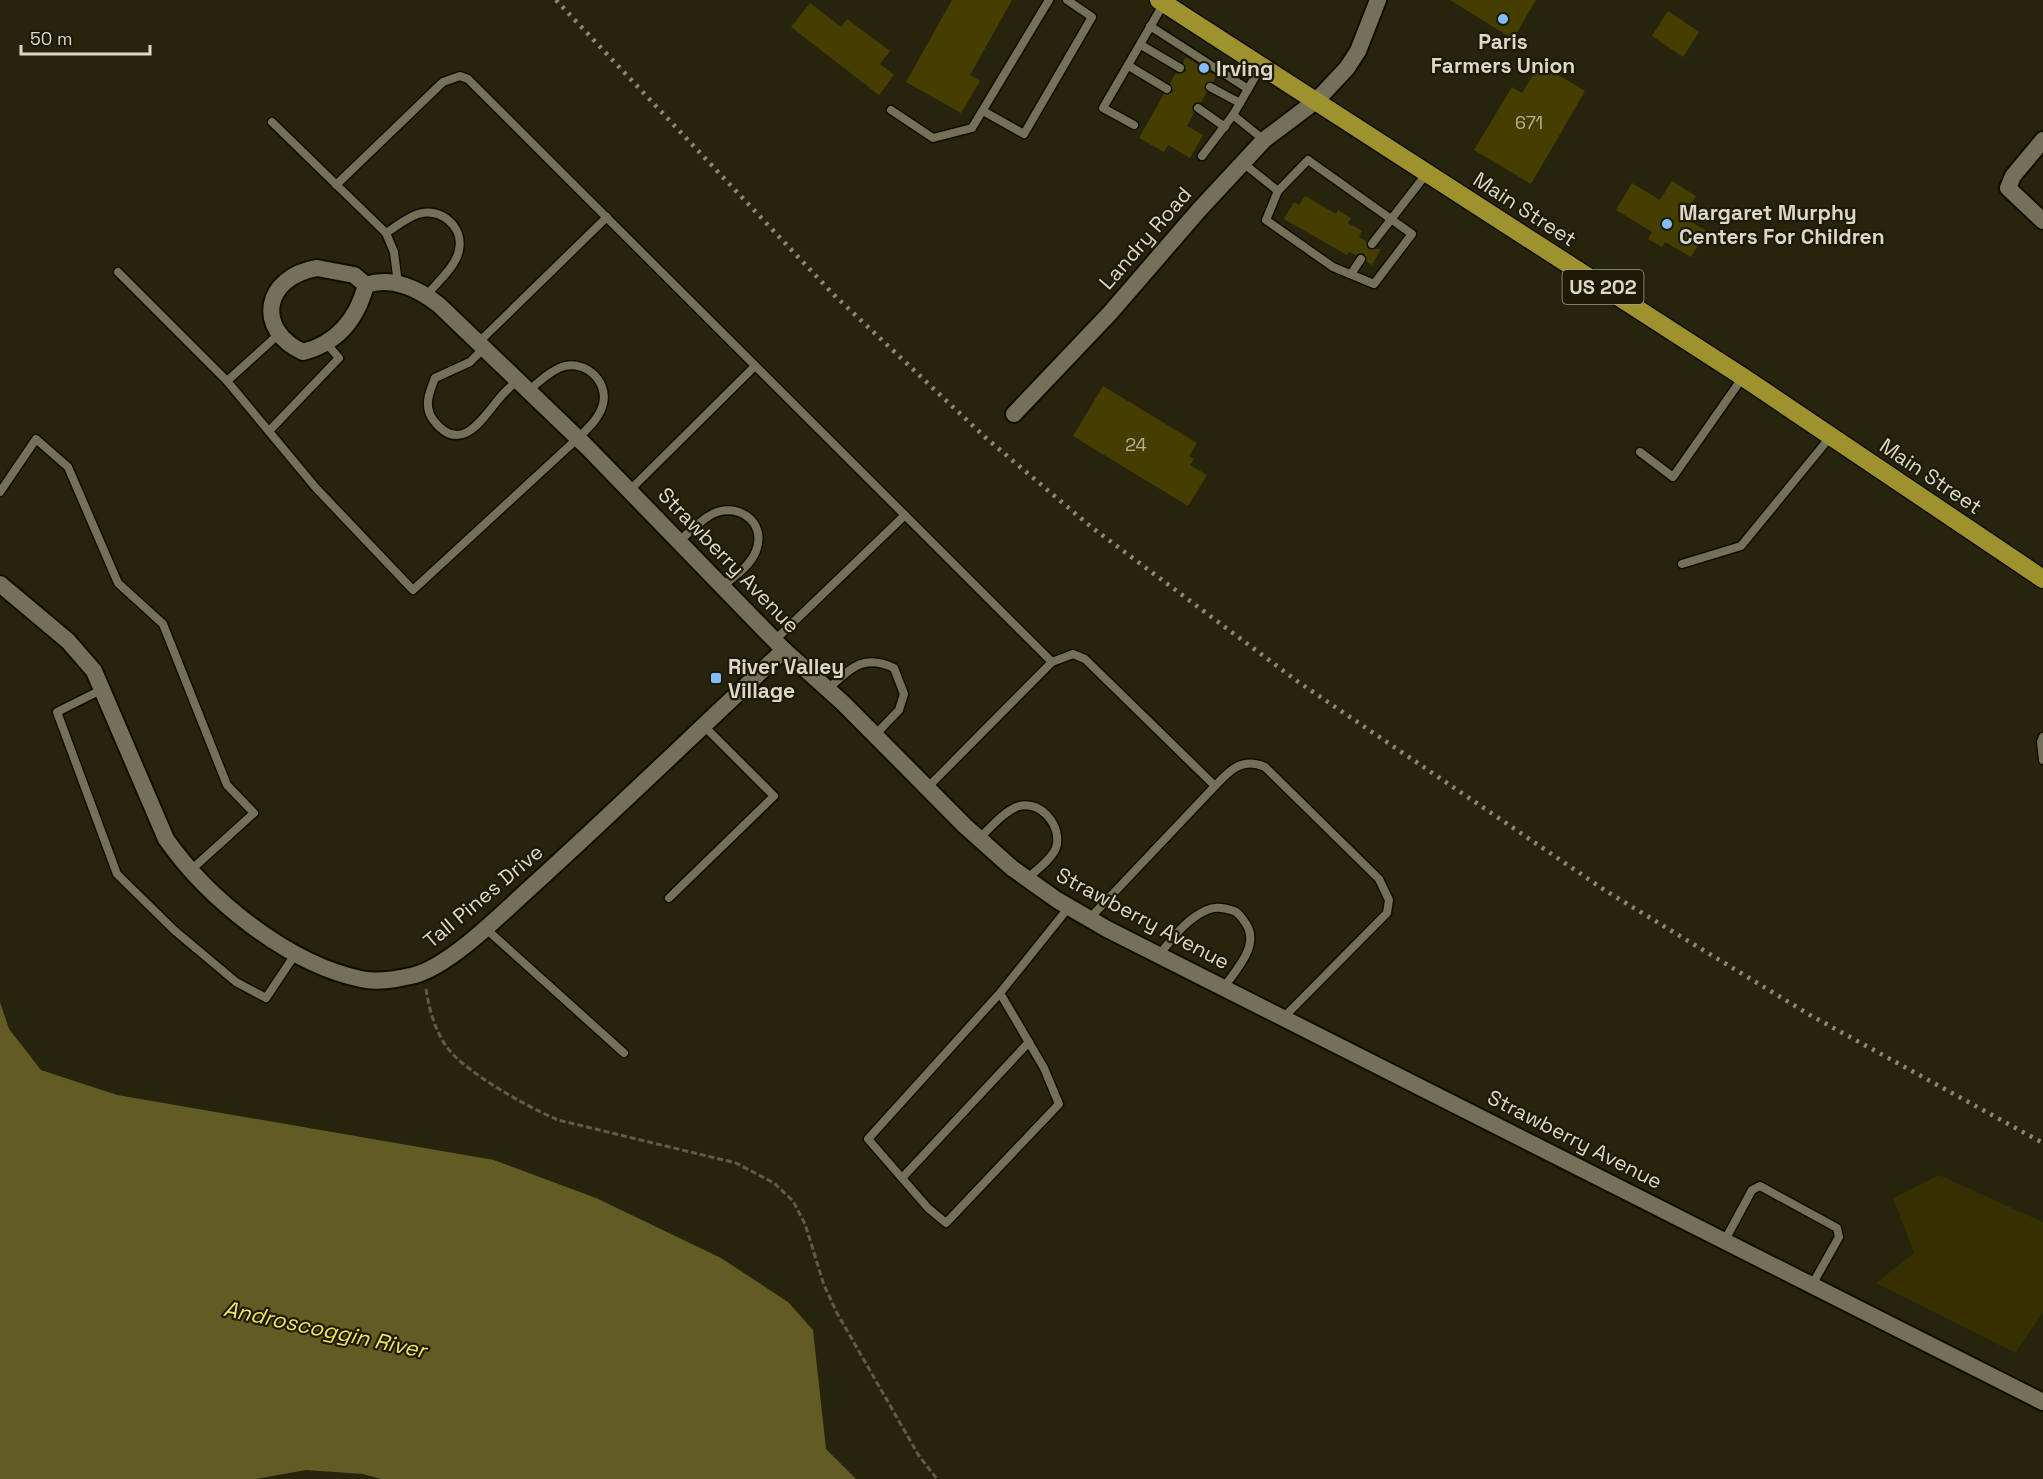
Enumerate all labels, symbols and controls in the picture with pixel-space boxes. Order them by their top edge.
marker: Paris Farmers Union [1496,12,1510,26]
scale bar [21,18,150,56]
text: 50 m [30,27,72,50]
place label: Paris Farmers Union [1431,28,1575,79]
place label: Irving [1216,55,1273,82]
marker: Irving [1197,61,1211,75]
house number: 671 [1515,111,1543,134]
street label: Main Street [1468,166,1582,252]
street label: Landry Road [1093,181,1197,295]
place label: Margaret Murphy Centers For Children [1679,199,1885,250]
marker: Margaret Murphy Centers For Children [1660,217,1674,231]
road number: US 202 [1562,270,1644,304]
street label: Main Street [1875,432,1987,520]
house number: 24 [1125,433,1147,456]
street label: Strawberry Avenue [652,481,806,639]
place label: River Valley Village [728,653,844,704]
marker: River Valley Village [709,671,723,685]
street label: Tall Pines Drive [418,838,548,954]
street label: Strawberry Avenue [1052,861,1234,975]
street label: Strawberry Avenue [1483,1083,1667,1195]
water label: Androscoggin River [221,1294,431,1365]

